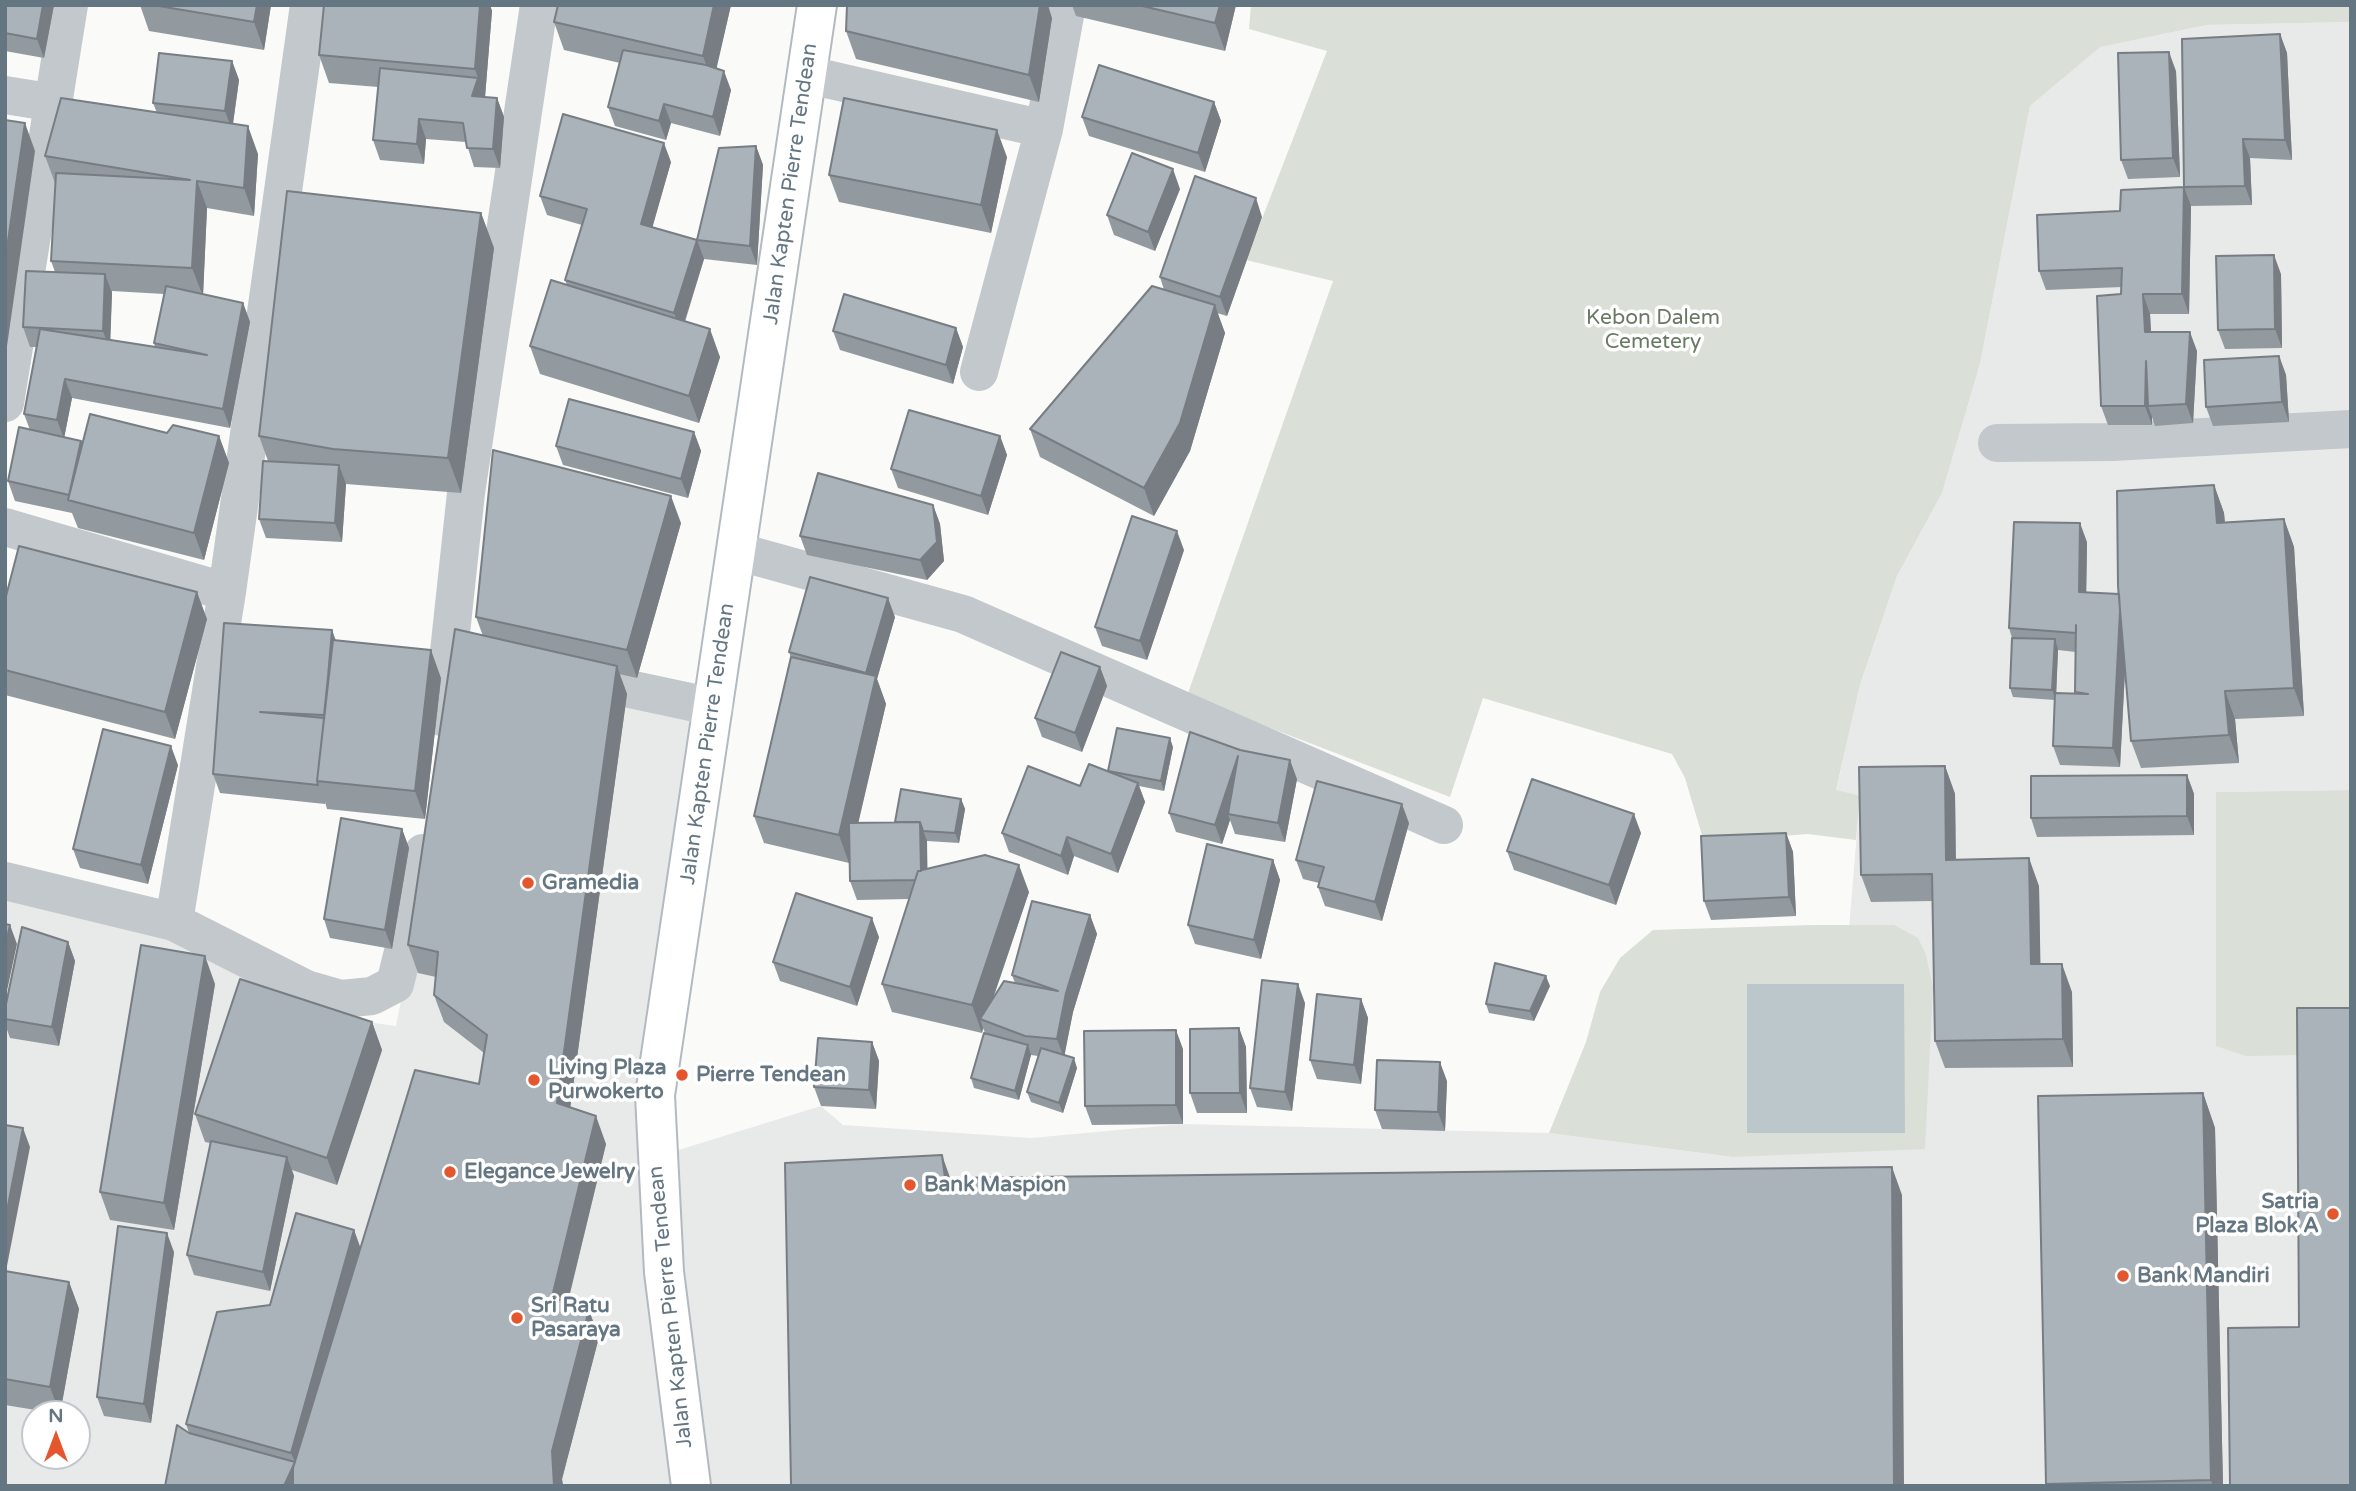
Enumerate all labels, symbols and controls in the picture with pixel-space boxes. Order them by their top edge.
street label: Jalan Kapten Pierre Tendean [759,42,823,326]
park label: Kebon Dalem Cemetery [1586,305,1720,355]
street label: Jalan Kapten Pierre Tendean [676,602,740,886]
place label: Gramedia [542,870,639,896]
marker: Gramedia [520,875,536,891]
place label: Living Plaza Purwokerto [548,1055,666,1105]
place label: Pierre Tendean [696,1062,846,1088]
marker: Pierre Tendean [674,1067,690,1083]
marker: Living Plaza Purwokerto [526,1072,542,1088]
place label: Elegance Jewelry [464,1159,635,1185]
marker: Elegance Jewelry [442,1164,458,1180]
street label: Jalan Kapten Pierre Tendean [644,1164,698,1450]
place label: Bank Maspion [924,1172,1066,1198]
marker: Bank Maspion [902,1177,918,1193]
place label: Satria Plaza Blok A [2195,1189,2319,1239]
marker: Satria Plaza Blok A [2325,1206,2341,1222]
place label: Bank Mandiri [2137,1263,2270,1289]
marker: Bank Mandiri [2115,1268,2131,1284]
place label: Sri Ratu Pasaraya [531,1293,621,1343]
marker: Sri Ratu Pasaraya [509,1310,525,1326]
north arrow [21,1400,91,1470]
text: N [48,1405,64,1427]

